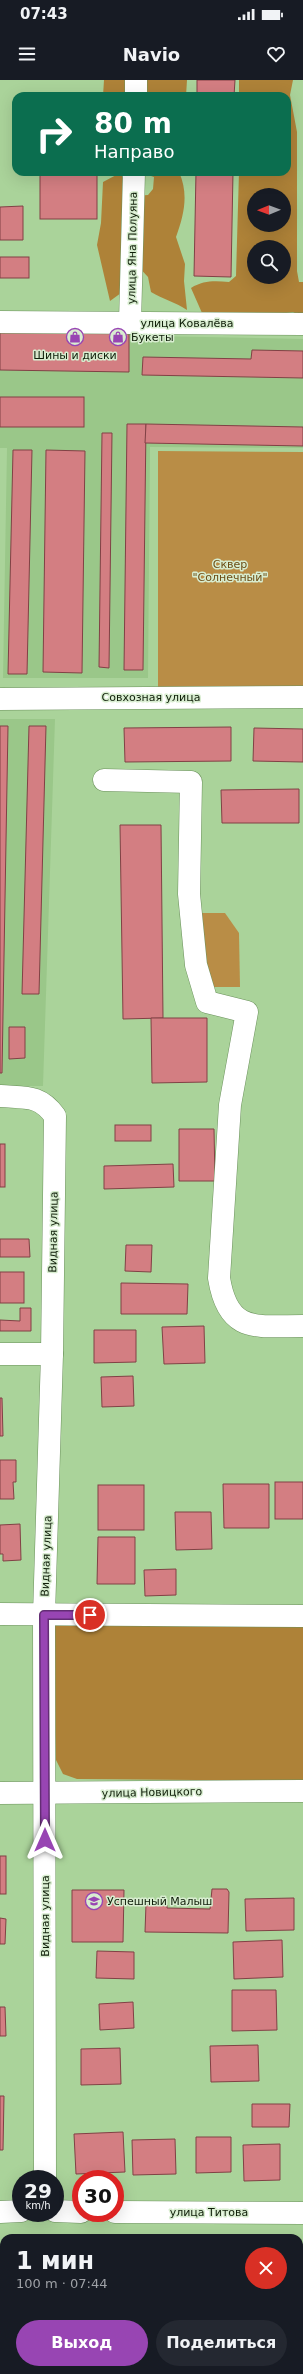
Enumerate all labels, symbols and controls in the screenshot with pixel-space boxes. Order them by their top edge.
text: 07:43 [20,5,68,23]
icon: menu [16,43,38,65]
icon: heart [265,43,287,65]
text: Navio [123,44,180,65]
text: 80 m [94,107,172,140]
icon: right [28,108,80,160]
text: Направо [94,141,174,162]
north arrow [247,188,291,232]
map controls [247,188,291,284]
street label: улица Яна Полуяна [125,192,140,304]
button: search [247,240,291,284]
street label: улица Ковалёва [140,317,234,330]
shop icon: Шины и диски [65,327,85,347]
shop icon: Букеты [108,327,128,347]
place label: Букеты [131,331,174,344]
place label: Шины и диски [33,349,117,362]
park label: Сквер "Солнечный" [192,558,268,584]
street label: Совхозная улица [102,691,200,704]
street label: Видная улица [46,1191,61,1273]
street label: Видная улица [39,1515,54,1597]
pin [73,1598,107,1632]
icon: arrive [79,1604,101,1626]
street label: улица Новицкого [102,1785,203,1800]
position arrow [24,1819,66,1861]
street label: Видная улица [39,1875,52,1957]
school or university icon: Успешный Малыш [84,1891,104,1911]
place label: Успешный Малыш [107,1895,212,1908]
speed limit sign: 30 [72,2170,124,2222]
text: 29 [24,2179,52,2203]
text: km/h [25,2200,51,2211]
street label: улица Титова [170,2206,248,2219]
text: 1 мин [16,2247,94,2275]
button: close [245,2247,287,2289]
text: 100 m · 07:44 [16,2276,107,2291]
button: Выход [16,2320,148,2366]
button: Поделиться [156,2320,287,2366]

